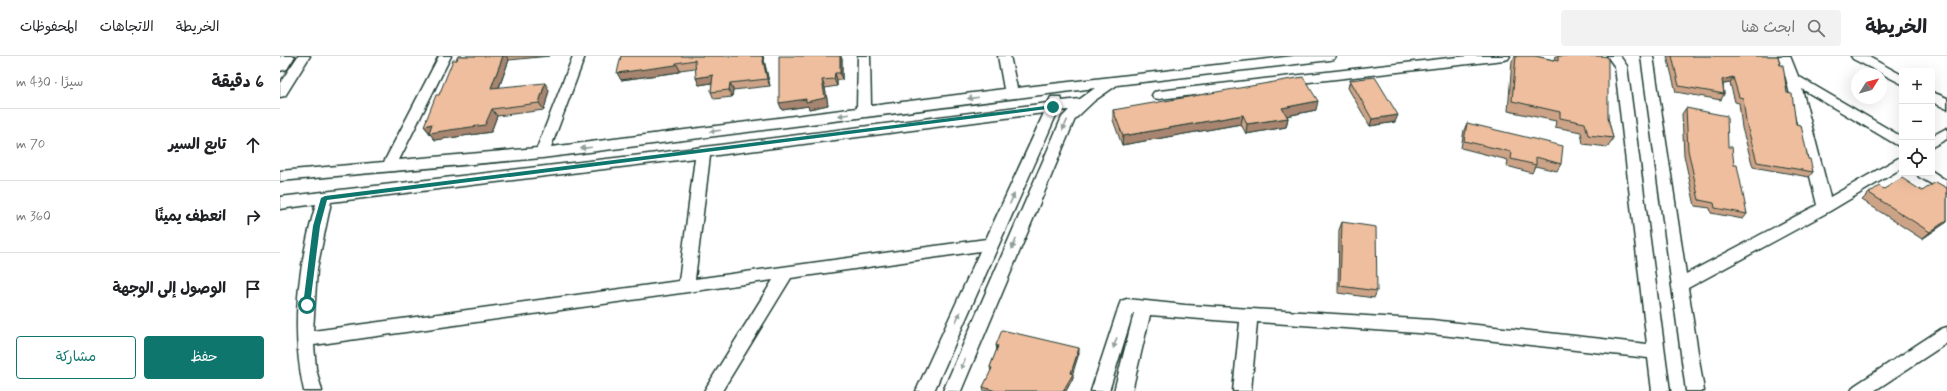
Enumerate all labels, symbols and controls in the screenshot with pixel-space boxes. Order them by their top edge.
search box [1561,10,1841,46]
text: الخريطة [1865,15,1927,40]
icon: search [1805,17,1827,39]
text: المحفوظات [20,18,78,36]
text: الاتجاهات [100,18,154,36]
text: الخريطة [176,18,219,36]
text: ابحث هنا [1741,18,1795,38]
north arrow [1851,68,1887,104]
map controls [1899,68,1935,176]
button: + [1899,68,1935,104]
text: 6 دقيقة [211,71,264,93]
text: سيرًا · 430 m [16,74,83,91]
one-way arrow [967,95,979,101]
route end [1044,98,1062,116]
button: − [1899,104,1935,140]
one-way arrow [838,112,850,118]
one-way arrow [1062,119,1068,131]
one-way arrow [709,128,721,134]
icon: ahead [242,134,264,156]
text: تابع السير [168,135,226,155]
text: 70 m [16,136,45,153]
button: locate [1899,140,1935,176]
one-way arrow [580,145,592,151]
one-way arrow [1009,193,1015,204]
icon: right [242,206,264,228]
text: انعطف يمينًا [155,207,226,227]
text: 360 m [16,208,51,225]
one-way arrow [1010,239,1016,251]
icon: arrive [242,278,264,300]
text: الوصول إلى الوجهة [112,279,226,299]
route start [298,296,316,314]
one-way arrow [956,311,962,323]
button: مشاركة [16,336,136,379]
button: حفظ [144,336,264,379]
one-way arrow [1112,337,1118,349]
one-way arrow [960,359,966,370]

